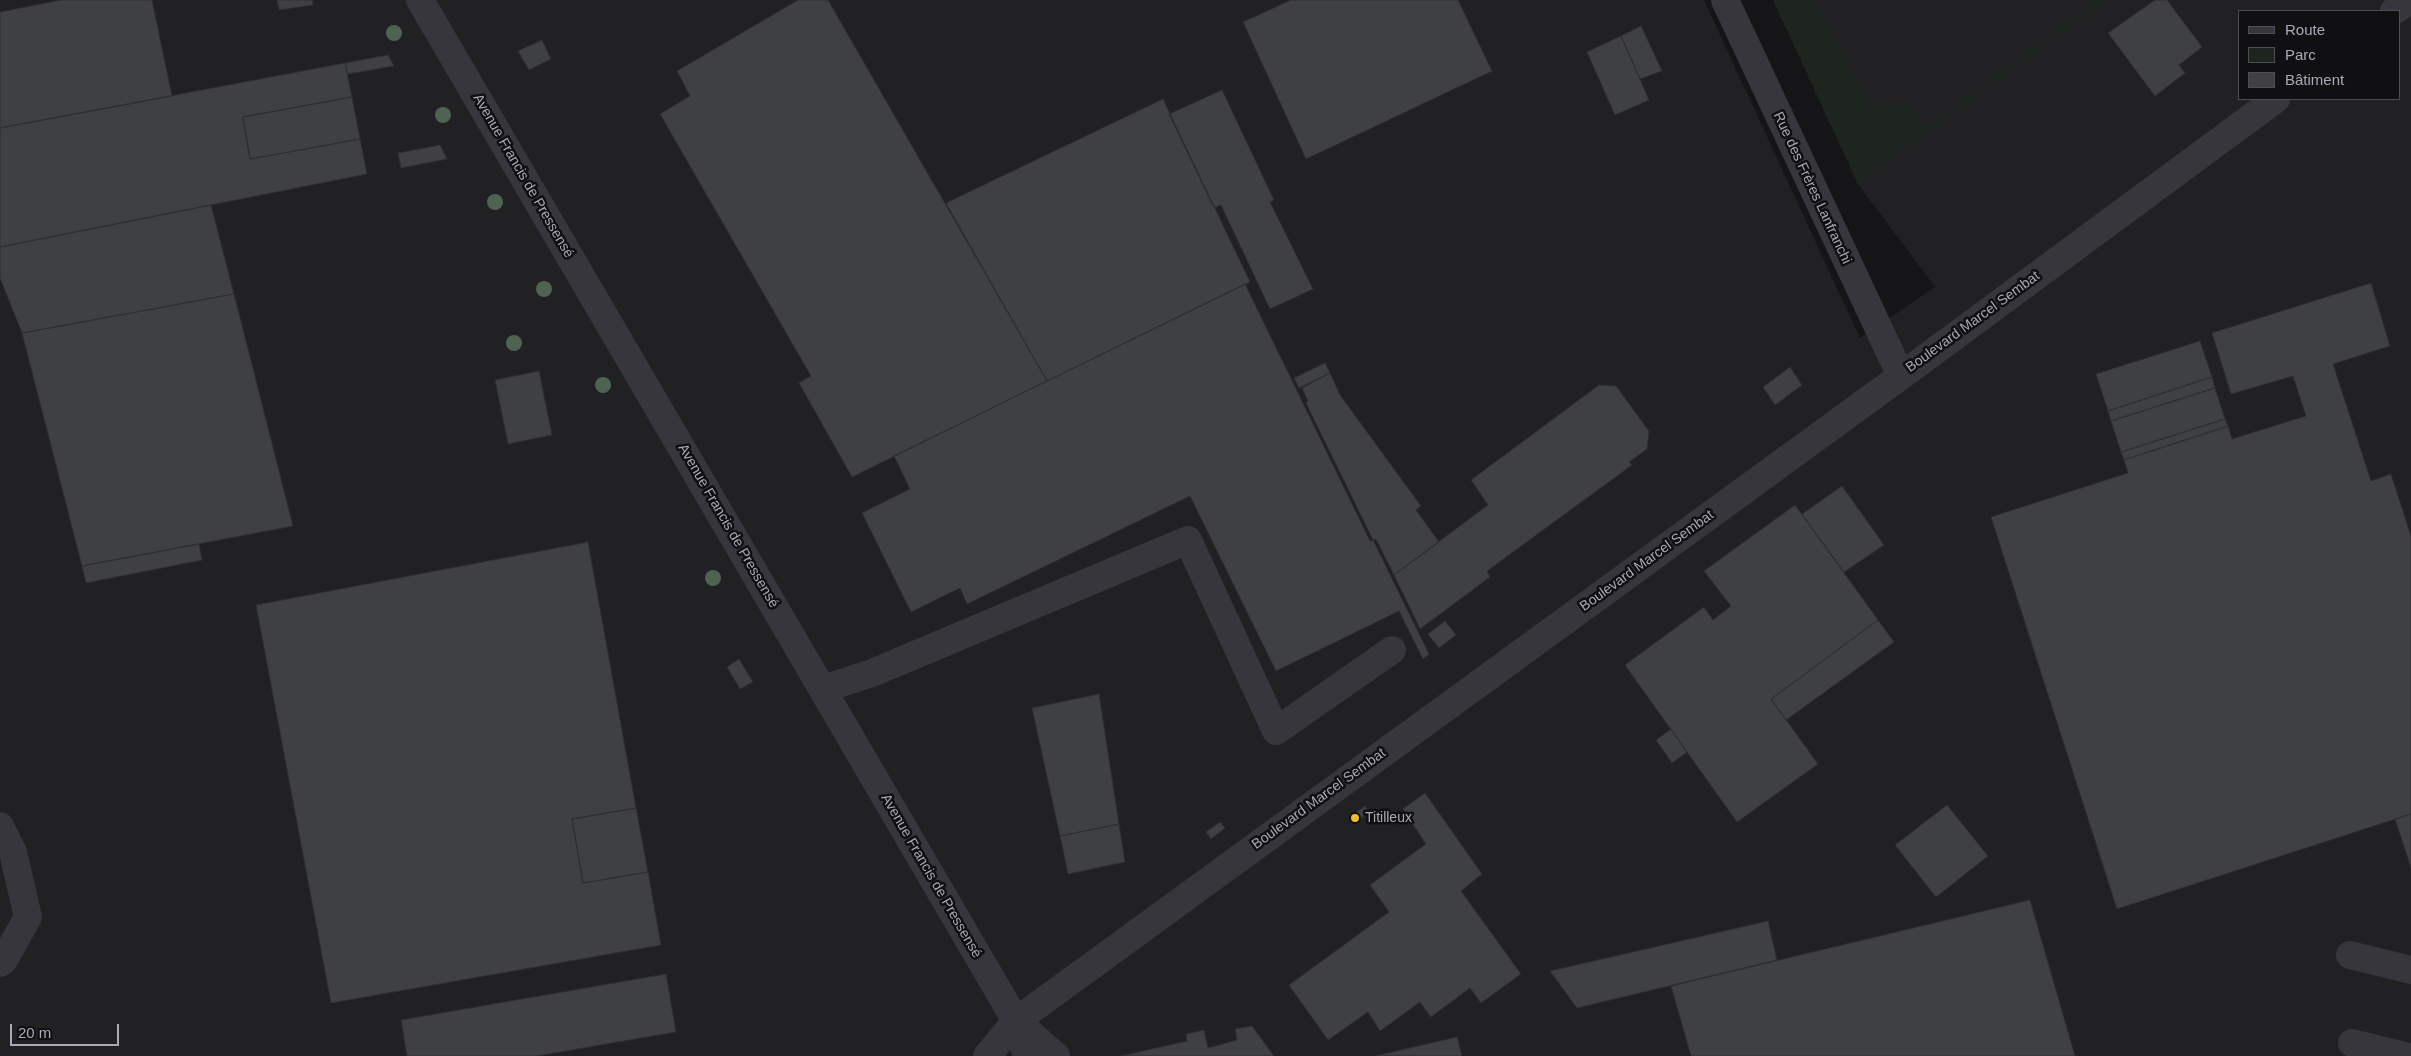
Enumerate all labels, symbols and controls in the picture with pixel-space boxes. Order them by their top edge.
legend [2238,10,2401,100]
text: Route [2285,21,2325,38]
text: Parc [2285,46,2316,63]
text: Bâtiment [2285,71,2344,88]
street label: Avenue Francis de Pressensé [469,91,577,261]
street label: Rue des Frères Lanfranchi [1769,109,1855,267]
street label: Boulevard Marcel Sembat [1903,268,2043,376]
street label: Avenue Francis de Pressensé [674,441,782,611]
street label: Boulevard Marcel Sembat [1577,507,1717,615]
street label: Boulevard Marcel Sembat [1249,745,1389,853]
street label: Avenue Francis de Pressensé [877,791,985,961]
place label: Titilleux [1365,810,1412,826]
marker: Titilleux [1349,812,1361,824]
scale bar [12,1014,121,1046]
text: 20 m [18,1024,51,1041]

